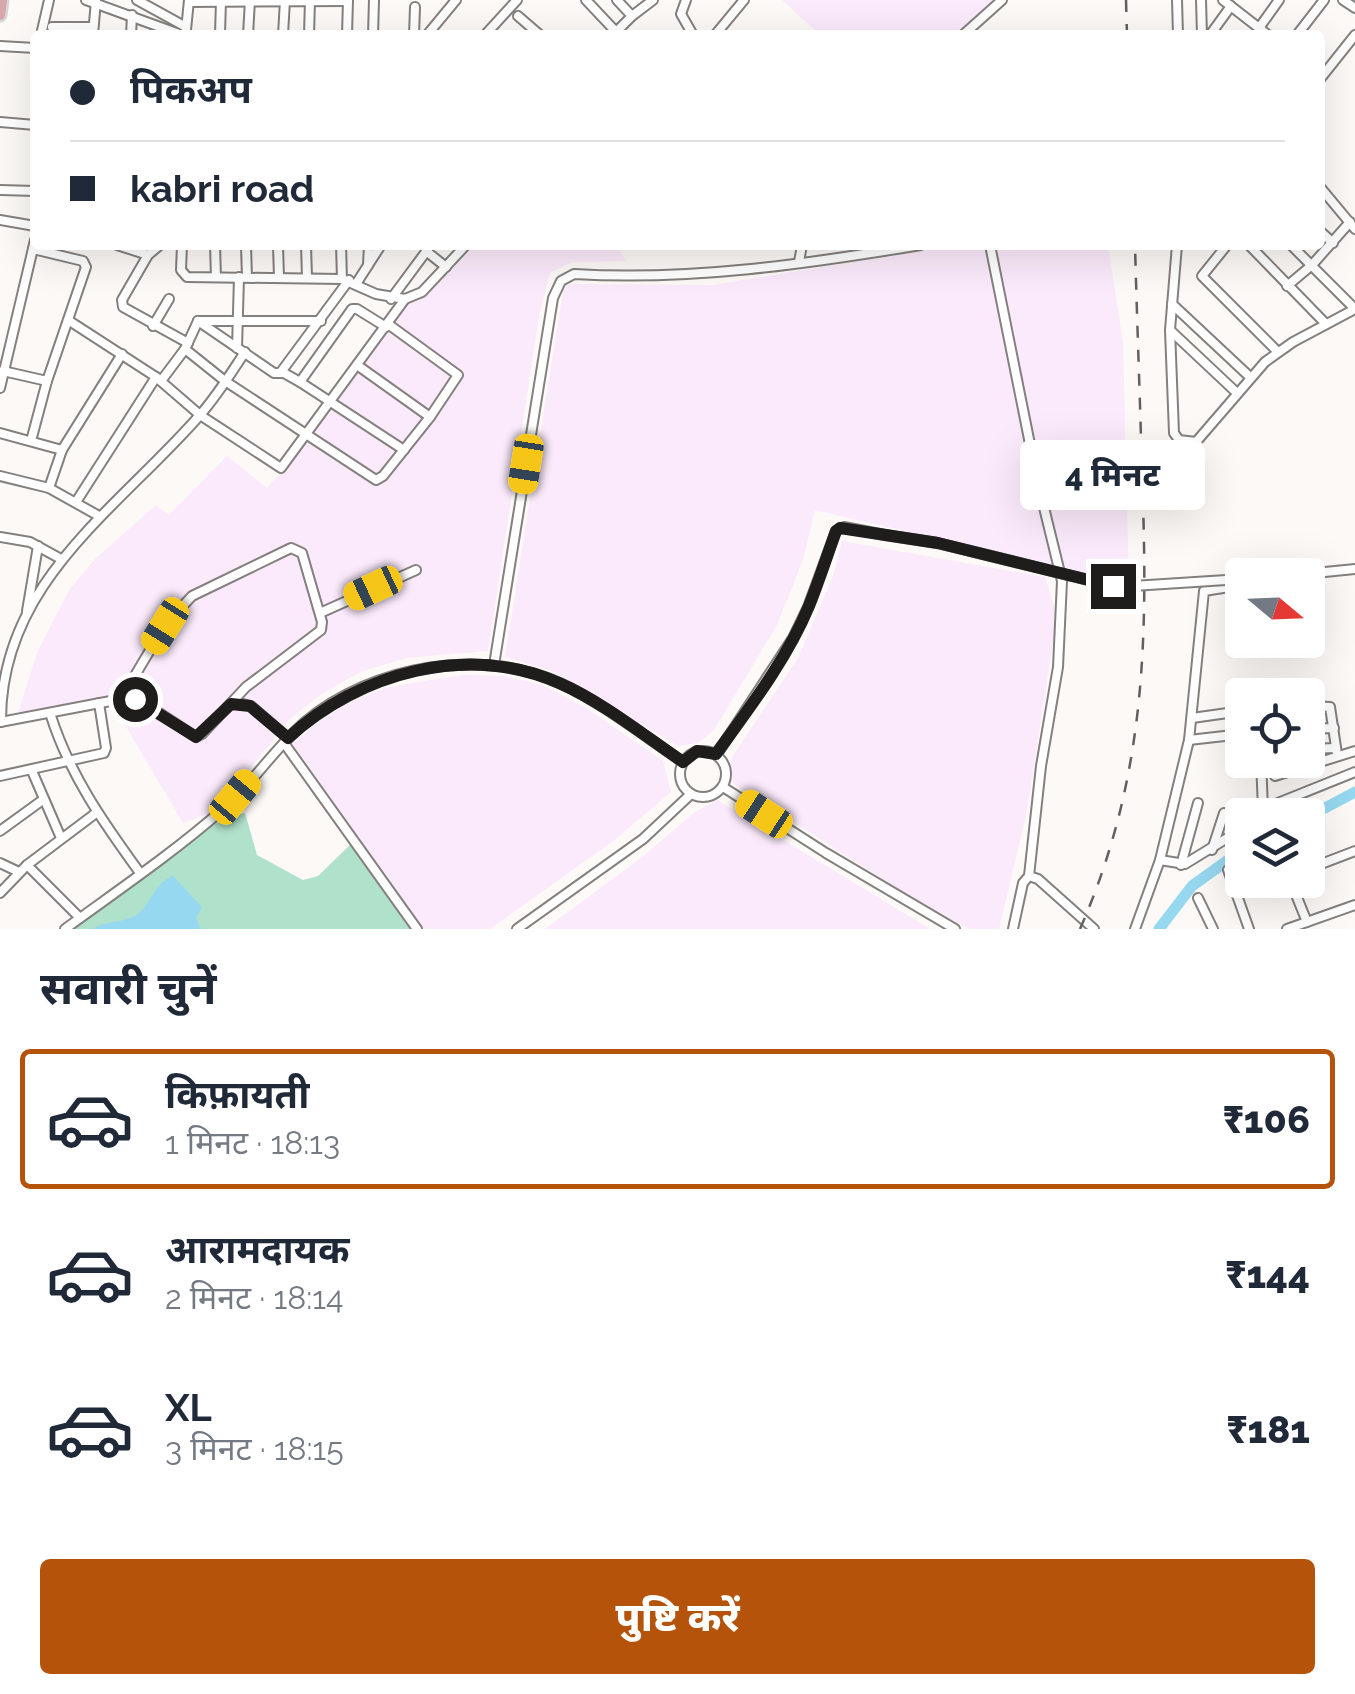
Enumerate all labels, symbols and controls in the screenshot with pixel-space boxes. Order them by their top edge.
text: पिकअप [130,67,252,112]
text: kabri road [130,166,314,211]
car [506,432,546,496]
callout: 4 मिनट [1020,441,1206,511]
text: 4 मिनट [1065,456,1160,493]
north arrow [1225,558,1325,658]
map controls [1225,558,1325,898]
car [339,562,407,614]
route end [1091,564,1136,609]
car [136,593,194,659]
route start [113,677,158,722]
button: locate [1225,678,1325,778]
car [204,764,266,830]
car [731,785,797,843]
button: layers [1225,798,1325,898]
text: सवारी चुनें [40,962,216,1015]
text: किफ़ायती [165,1072,309,1117]
icon: car [45,1074,135,1164]
text: ₹106 [1223,1097,1310,1142]
text: 1 मिनट · 18:13 [165,1124,340,1161]
text: आरामदायक [165,1227,349,1272]
icon: car [45,1229,135,1319]
text: ₹144 [1225,1252,1310,1297]
text: 2 मिनट · 18:14 [165,1279,343,1316]
icon: car [45,1384,135,1474]
text: XL [165,1385,212,1430]
text: ₹181 [1226,1407,1310,1452]
text: 3 मिनट · 18:15 [165,1430,344,1467]
button: पुष्टि करें [40,1559,1315,1674]

